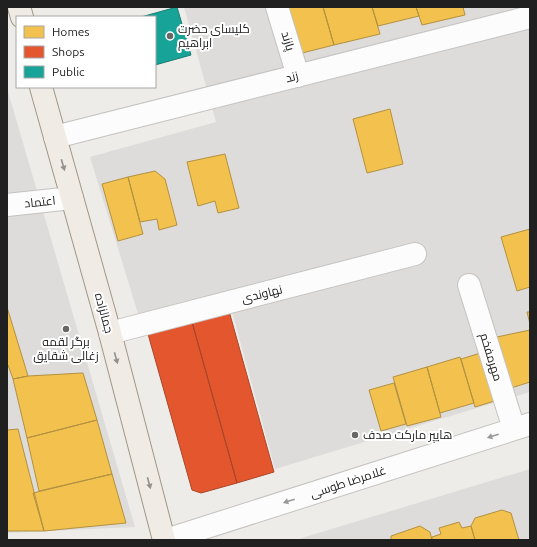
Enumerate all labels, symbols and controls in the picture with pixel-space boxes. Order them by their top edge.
legend [16,16,156,88]
place label: کلیسای حضرت ابراهیم [178,22,250,51]
text: Homes [52,25,90,38]
street label: پازند [277,30,298,54]
marker: کلیسای حضرت ابراهیم [165,31,175,41]
text: Shops [52,45,84,58]
text: Public [52,65,85,78]
street label: زند [284,69,300,85]
one-way arrow [60,159,66,171]
street label: اعتماد [24,193,56,210]
street label: نهاوندی [240,282,284,306]
street label: جمالزاده [92,291,116,335]
marker: برگر لقمه زغالی شقایق [61,324,71,334]
street label: مهرمفخم [476,331,505,383]
place label: برگر لقمه زغالی شقایق [33,335,99,363]
one-way arrow [113,352,119,364]
place label: هايپر ماركت صدف [363,428,452,444]
marker: هايپر ماركت صدف [350,430,360,440]
one-way arrow [487,433,499,439]
street label: غلامرضا طوسی [308,463,388,501]
one-way arrow [146,478,152,490]
one-way arrow [283,498,295,504]

